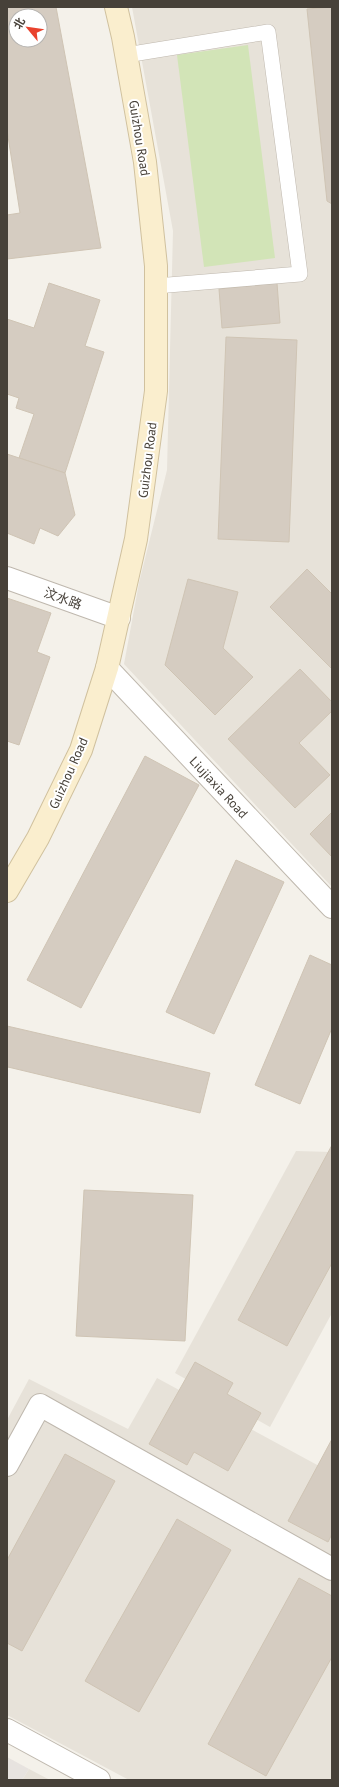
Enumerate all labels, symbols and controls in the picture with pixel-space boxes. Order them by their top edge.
north arrow [8,8,48,48]
text: 北 [10,15,28,31]
street label: Guizhou Road [125,99,154,177]
street label: Guizhou Road [134,421,161,499]
street label: 汶水路 [42,584,84,613]
street label: Guizhou Road [45,735,92,812]
street label: Liujiaxia Road [186,753,252,822]

